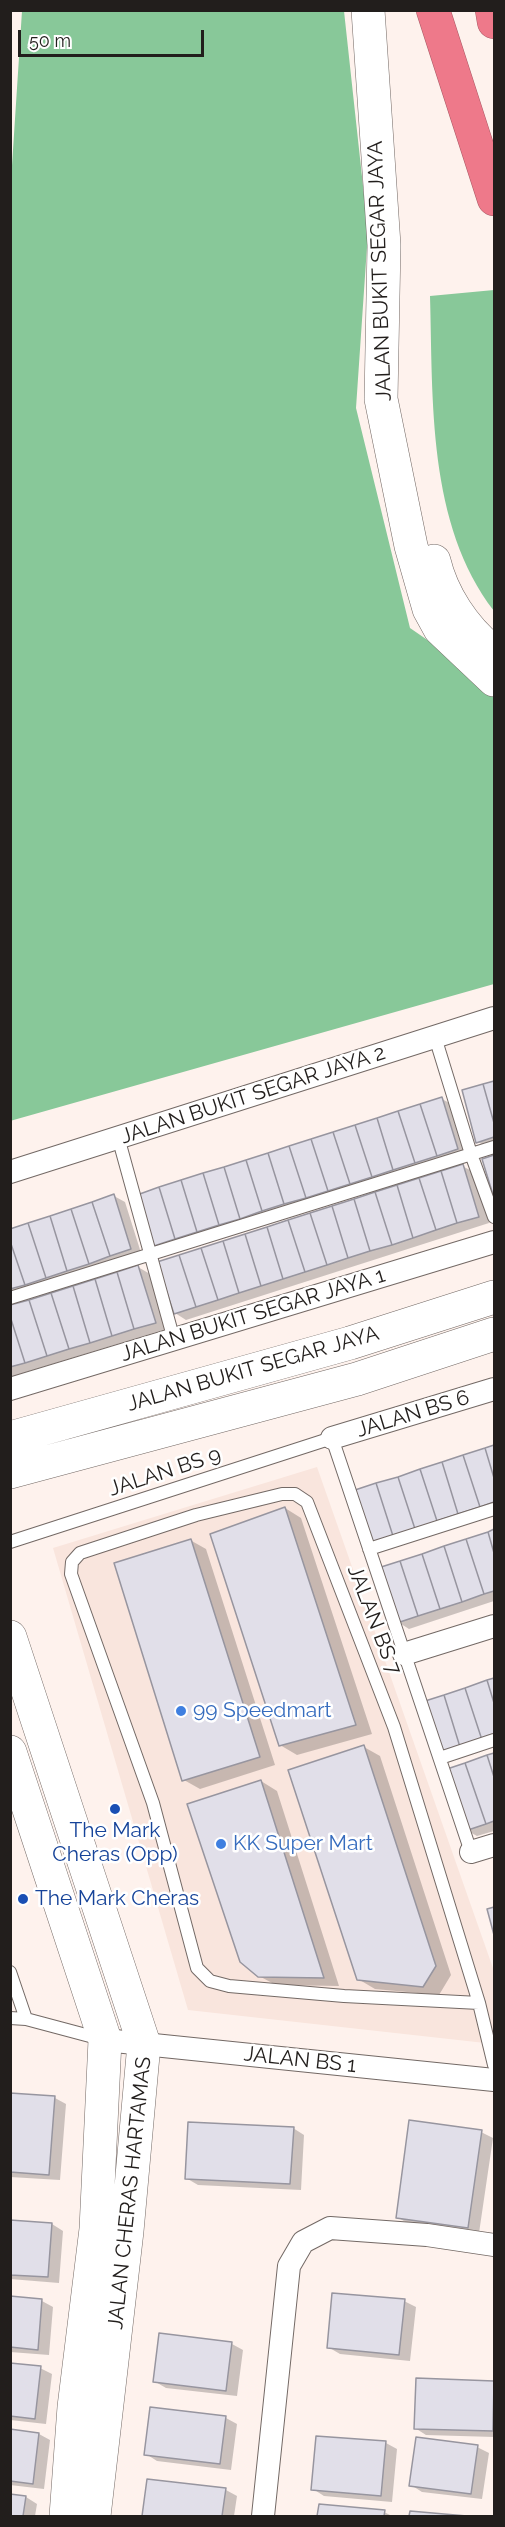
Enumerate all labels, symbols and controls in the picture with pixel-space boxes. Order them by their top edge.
scale bar [21,18,207,56]
text: 50 m [29,30,71,51]
street label: JALAN BUKIT SEGAR JAYA [363,140,397,402]
street label: JALAN BUKIT SEGAR JAYA 2 [117,1040,389,1150]
street label: JALAN BUKIT SEGAR JAYA 1 [118,1263,388,1367]
street label: JALAN BUKIT SEGAR JAYA [124,1321,382,1417]
street label: JALAN BS 6 [354,1385,472,1443]
street label: JALAN BS 9 [106,1442,224,1502]
street label: JALAN BS 7 [342,1562,406,1678]
place label: 99 Speedmart [193,1698,332,1724]
marker: 99 Speedmart [174,1704,188,1718]
marker: The Mark Cheras (Opp) [108,1802,122,1816]
place label: The Mark Cheras (Opp) [52,1818,178,1868]
place label: KK Super Mart [233,1831,373,1857]
marker: KK Super Mart [214,1837,228,1851]
place label: The Mark Cheras [35,1886,199,1912]
marker: The Mark Cheras [16,1892,30,1906]
street label: JALAN BS 1 [242,2042,358,2078]
street label: JALAN CHERAS HARTAMAS [103,2055,157,2331]

